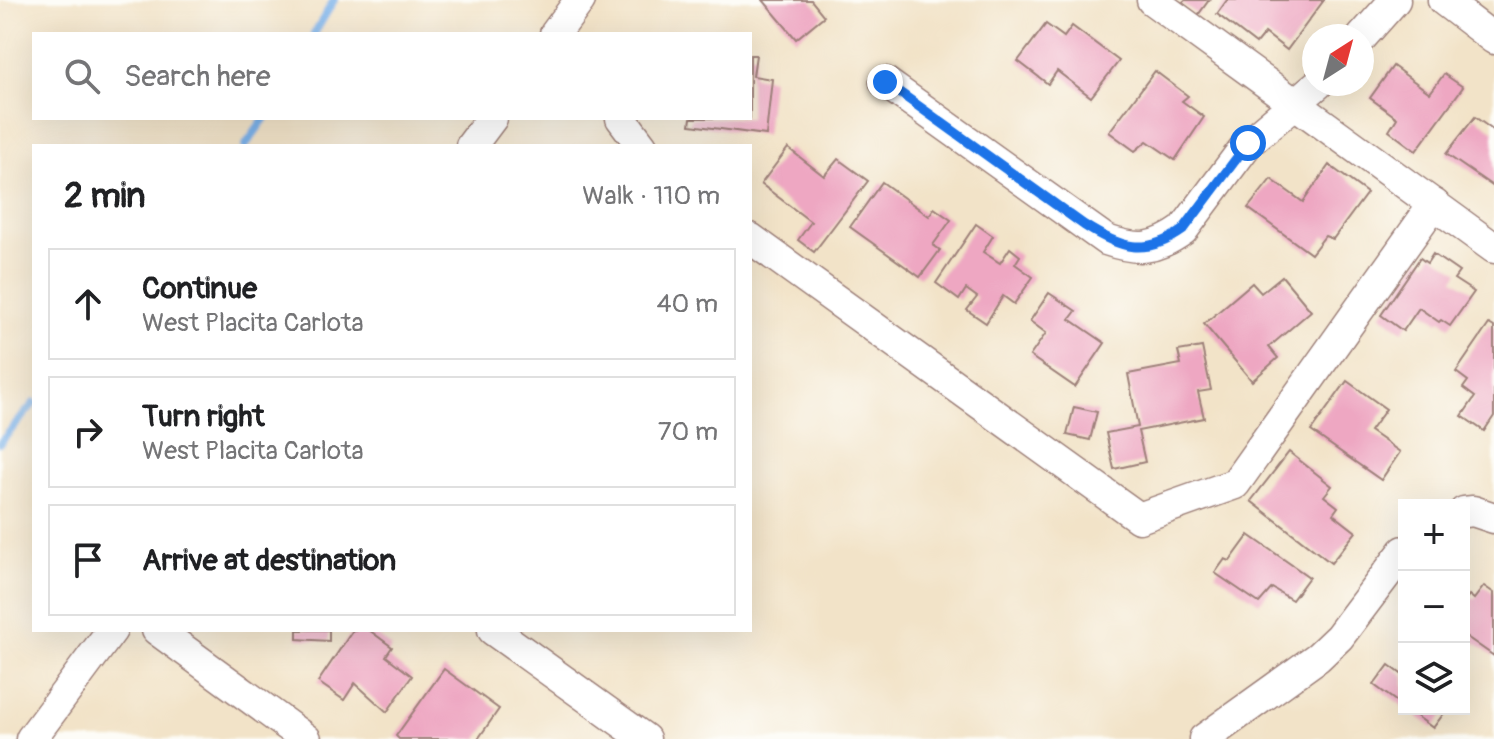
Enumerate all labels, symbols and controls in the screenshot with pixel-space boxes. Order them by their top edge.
north arrow [1302,24,1374,96]
search box [32,32,752,120]
icon: search [60,54,104,98]
text: Search here [124,58,271,95]
route end [867,64,903,100]
route start [1230,125,1266,161]
text: 2 min [64,175,146,218]
text: Walk · 110 m [582,180,720,212]
text: Continue [142,270,257,307]
icon: ahead [66,282,110,326]
text: 40 m [656,288,718,320]
text: West Placita Carlota [142,307,364,339]
text: Turn right [142,398,265,435]
icon: right [66,410,110,454]
text: 70 m [658,416,718,448]
text: West Placita Carlota [142,435,364,467]
map controls [1398,499,1470,715]
button: + [1398,499,1470,571]
icon: arrive [66,538,110,582]
text: Arrive at destination [142,542,396,579]
button: − [1398,571,1470,643]
button: layers [1398,643,1470,715]

